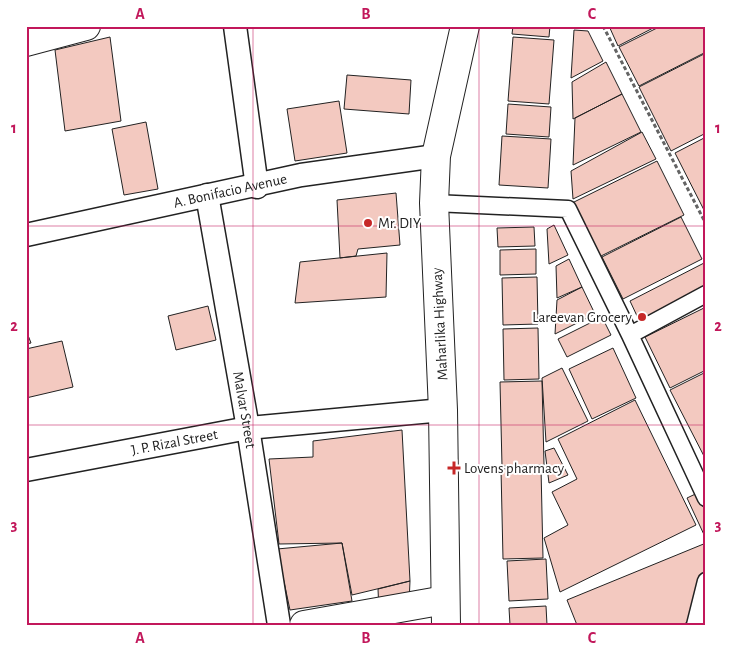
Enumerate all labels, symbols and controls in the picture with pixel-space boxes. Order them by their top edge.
text: A [135,6,145,22]
text: B [361,6,371,22]
text: C [588,6,597,22]
text: 1 [11,120,17,136]
text: 1 [715,120,721,136]
street label: A. Bonifacio Avenue [172,171,288,210]
place label: Mr. DIY [378,216,421,231]
marker: Mr. DIY [362,217,374,229]
street label: Maharlika Highway [430,267,450,381]
place label: Lareevan Grocery [532,310,633,325]
marker: Lareevan Grocery [636,311,648,323]
text: 2 [10,318,18,334]
text: 2 [714,318,722,334]
street label: Malvar Street [231,370,259,450]
street label: J. P. Rizal Street [130,426,219,457]
place label: Lovens pharmacy [464,461,565,476]
marker: Lovens pharmacy [448,462,460,474]
text: 3 [11,517,18,533]
text: 3 [715,517,722,533]
text: A [135,630,145,646]
text: B [361,630,371,646]
text: C [588,630,597,646]

